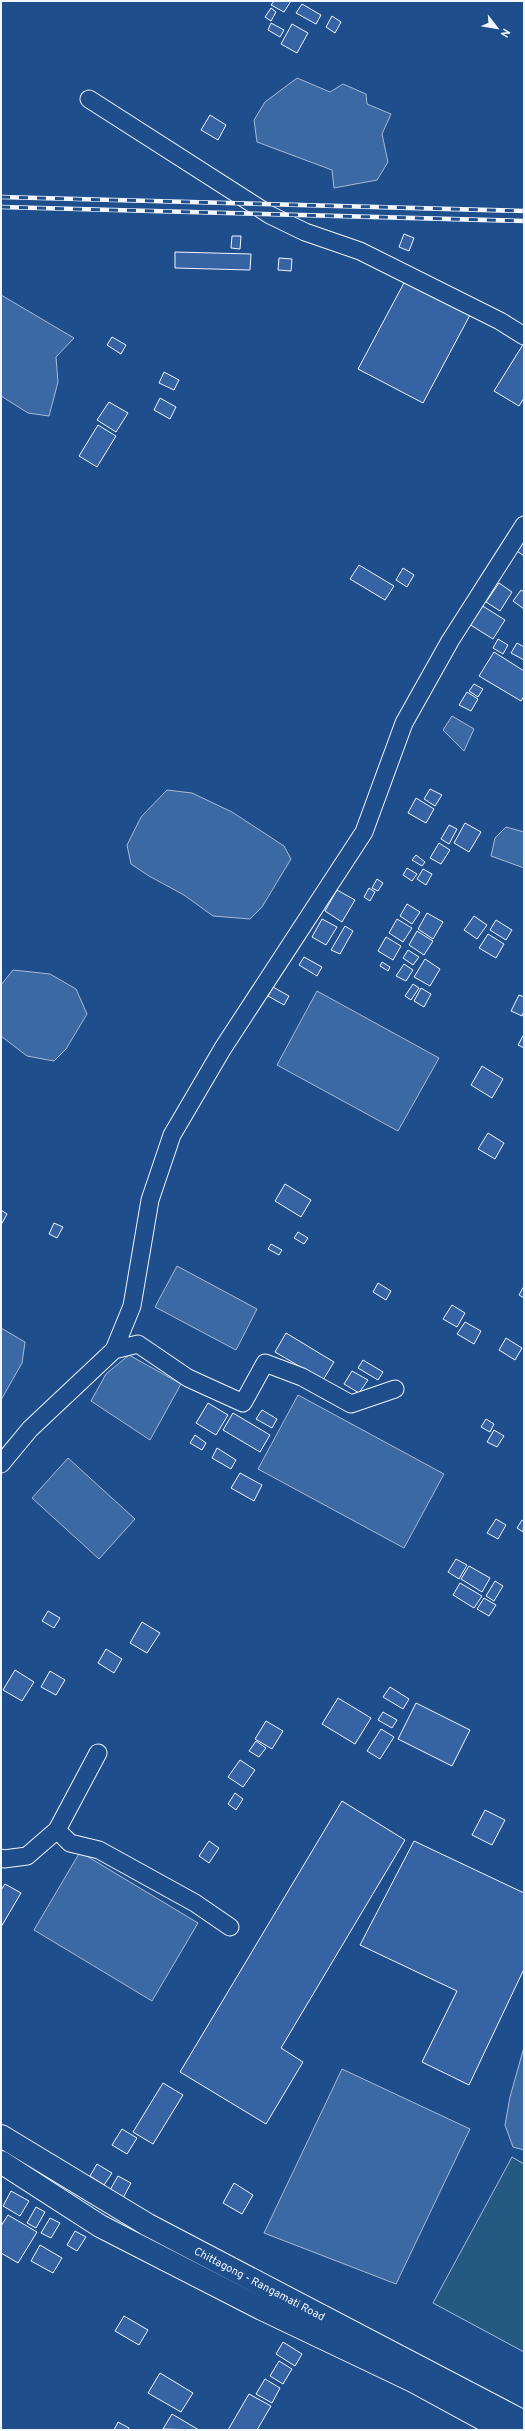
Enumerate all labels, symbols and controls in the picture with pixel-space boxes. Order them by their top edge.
north arrow [477,8,517,48]
text: N [497,26,513,40]
street label: Chittagong - Rangamati Road [191,2244,327,2325]

